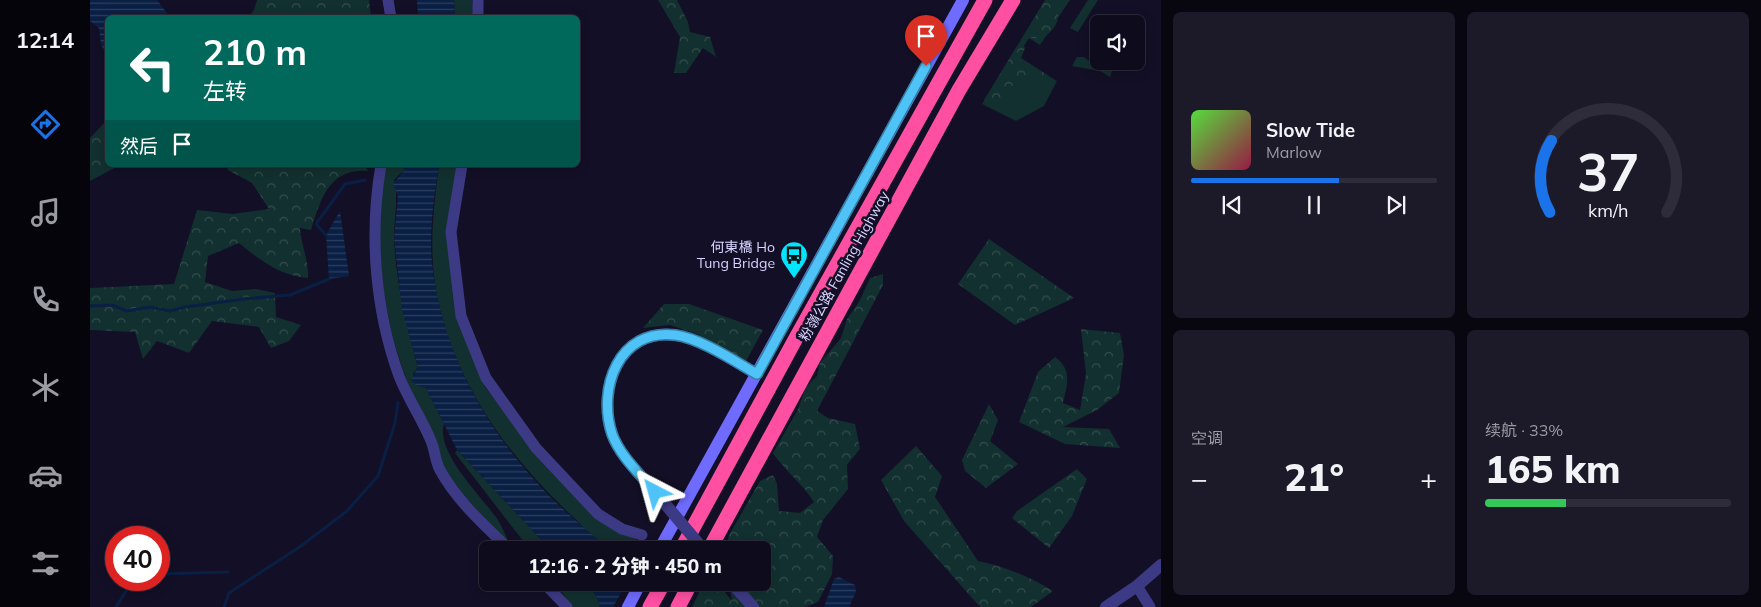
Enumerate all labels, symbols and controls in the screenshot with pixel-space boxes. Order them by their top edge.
pin [905,15,947,66]
map controls [1090,15,1145,70]
button: sound [1090,15,1145,70]
icon: arrive [912,22,940,50]
text: 12:14 [16,26,74,54]
text: 210 m [203,30,307,74]
icon: left [120,35,185,100]
text: 左转 [203,77,247,105]
icon: directions [28,107,63,142]
text: Slow Tide [1266,118,1355,142]
icon: arrive [168,130,196,158]
text: 然后 [120,134,158,158]
text: 37 [1577,139,1639,204]
text: Marlow [1266,142,1322,162]
street label: 粉嶺公路 Fanling Highway [795,187,893,344]
icon: previous [1218,191,1246,219]
icon: pause [1300,191,1328,219]
icon: next [1382,191,1410,219]
icon: music [28,195,63,230]
text: km/h [1588,199,1628,221]
place label: 何東橋 Ho Tung Bridge [697,238,775,272]
bus stop icon: 何東橋 Ho Tung Bridge [779,240,809,279]
icon: phone [28,282,63,317]
icon: climate [28,370,63,405]
text: 续航 · 33% [1485,420,1563,440]
text: 空调 [1191,428,1223,448]
text: 165 km [1485,445,1621,493]
text: 21° [1284,453,1344,501]
icon: car [28,458,63,493]
text: − [1191,461,1208,496]
text: + [1420,461,1437,496]
position arrow [628,465,680,517]
speed limit sign: 40 [105,526,170,591]
icon: filters [28,546,63,581]
text: 12:16 · 2 分钟 · 450 m [528,554,722,578]

